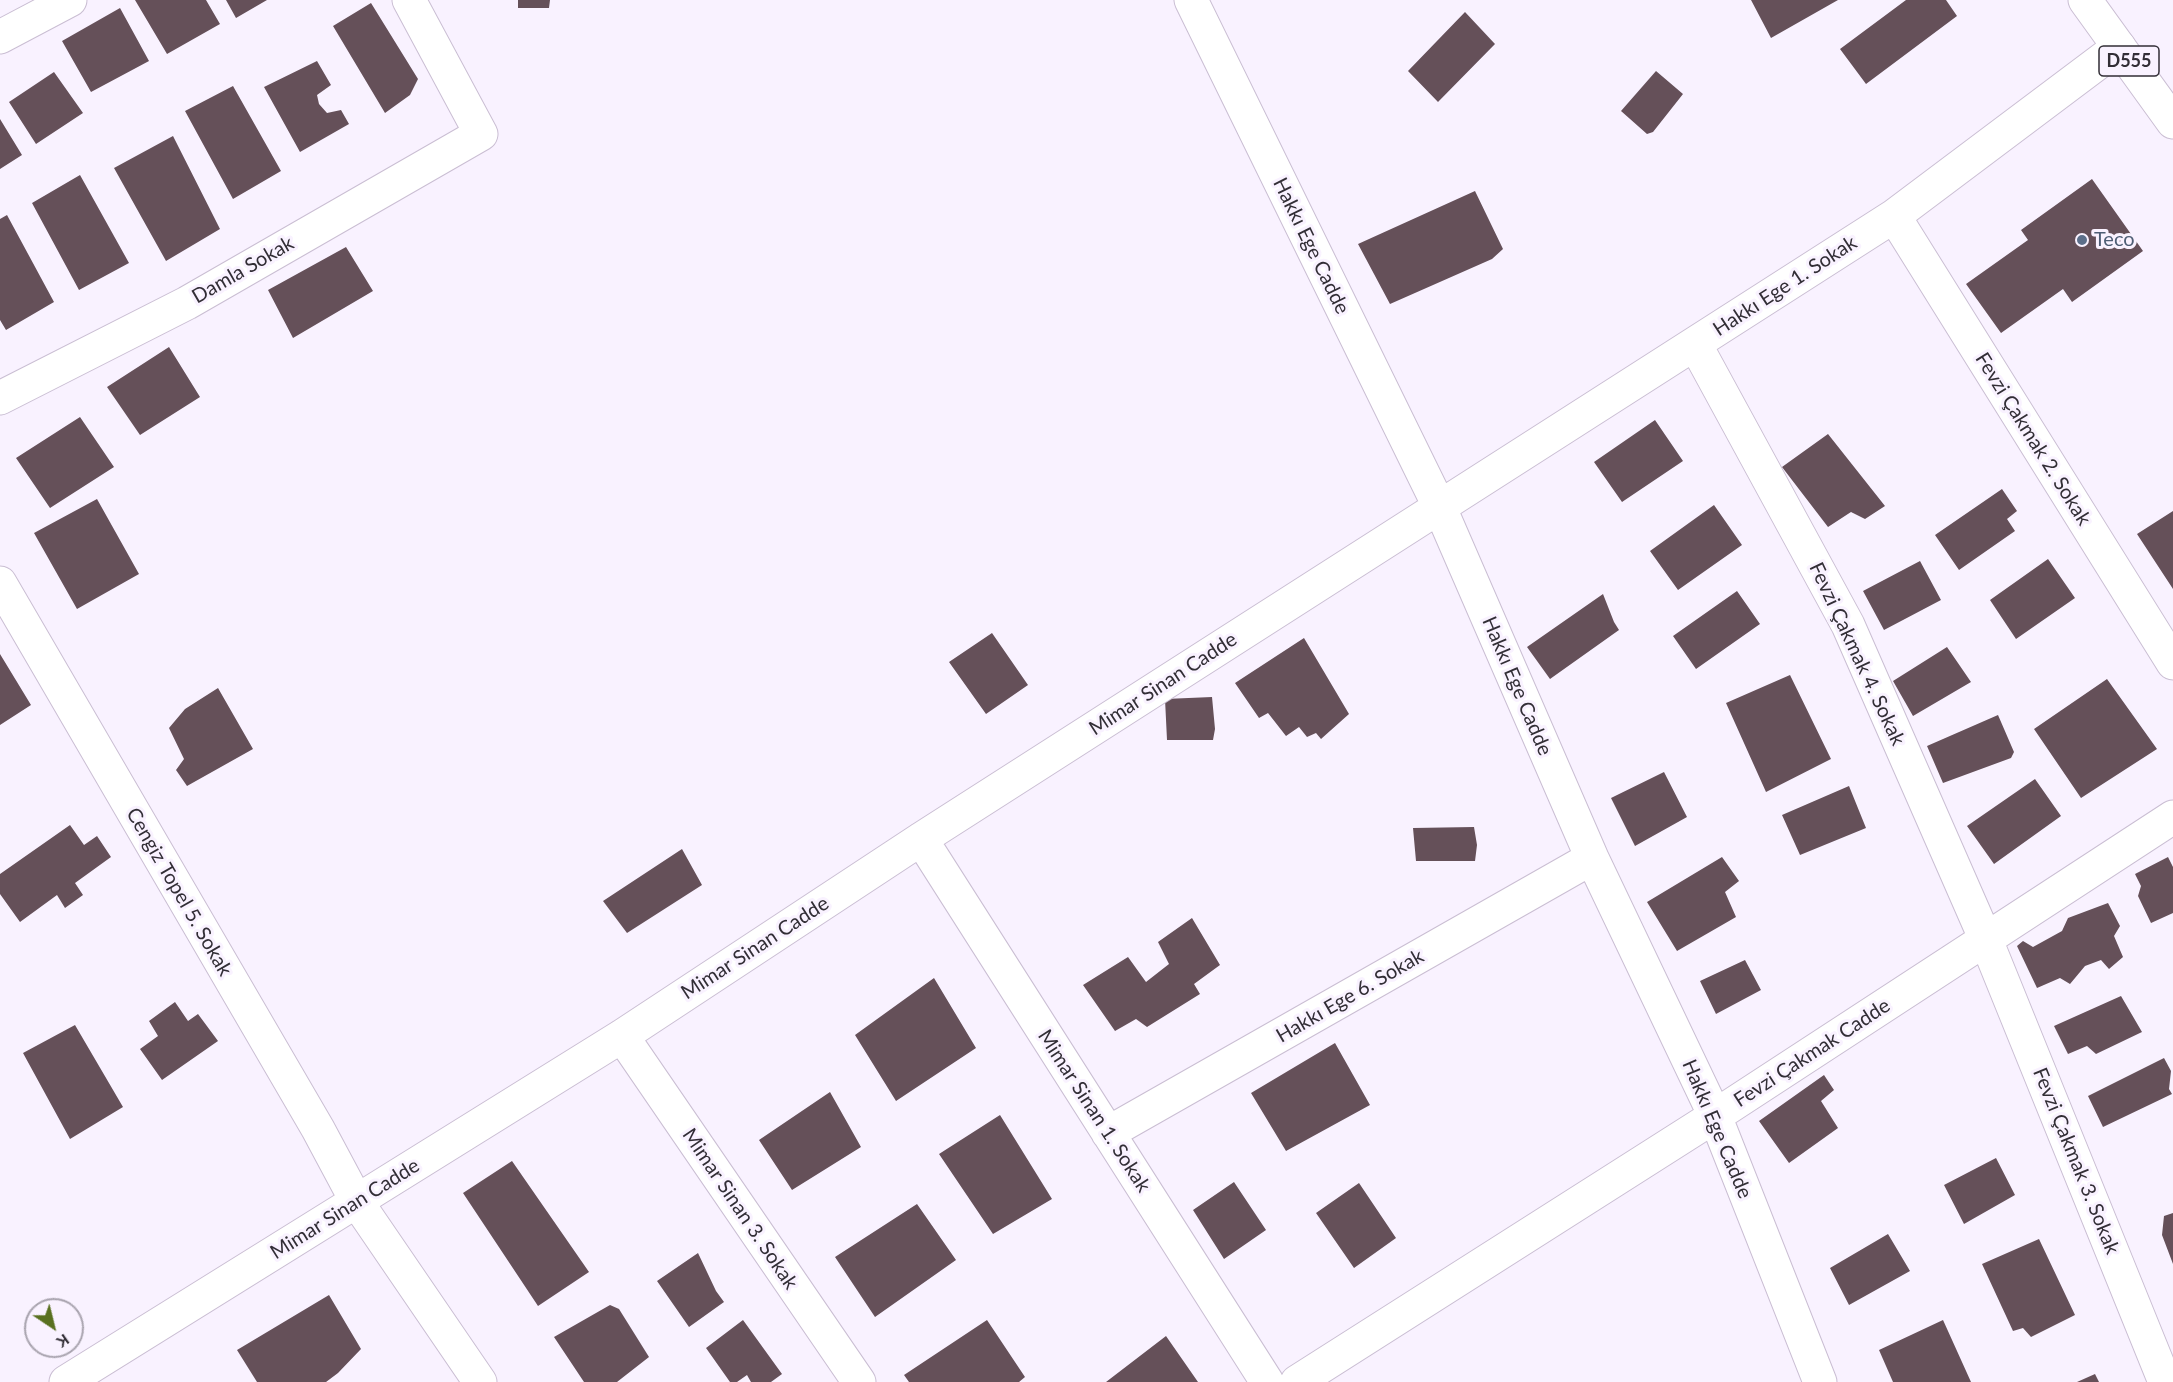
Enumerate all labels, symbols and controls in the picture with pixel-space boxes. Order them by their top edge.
road number: D555 [2099,46,2159,76]
street label: Hakkı Ege Cadde [1268,174,1354,318]
place label: Teco [2094,228,2135,252]
street label: Damla Sokak [188,231,298,309]
street label: Hakkı Ege 1. Sokak [1709,231,1861,341]
marker: Teco [2075,233,2089,247]
street label: Fevzi Çakmak 2. Sokak [1970,348,2096,530]
street label: Fevzi Çakmak 4. Sokak [1804,559,1910,749]
street label: Hakkı Ege Cadde [1477,613,1557,759]
street label: Mimar Sinan Cadde [1085,627,1241,741]
street label: Cengiz Topel 5. Sokak [121,804,237,980]
street label: Mimar Sinan Cadde [677,891,833,1005]
street label: Hakkı Ege 6. Sokak [1272,944,1428,1048]
street label: Fevzi Çakmak Cadde [1729,994,1895,1112]
street label: Mimar Sinan 1. Sokak [1033,1025,1155,1197]
street label: Hakkı Ege Cadde [1677,1056,1757,1202]
street label: Fevzi Çakmak 3. Sokak [2028,1064,2124,1258]
street label: Mimar Sinan 3. Sokak [677,1124,803,1294]
street label: Mimar Sinan Cadde [266,1153,424,1265]
north arrow [24,1298,84,1358]
text: K [54,1331,73,1352]

